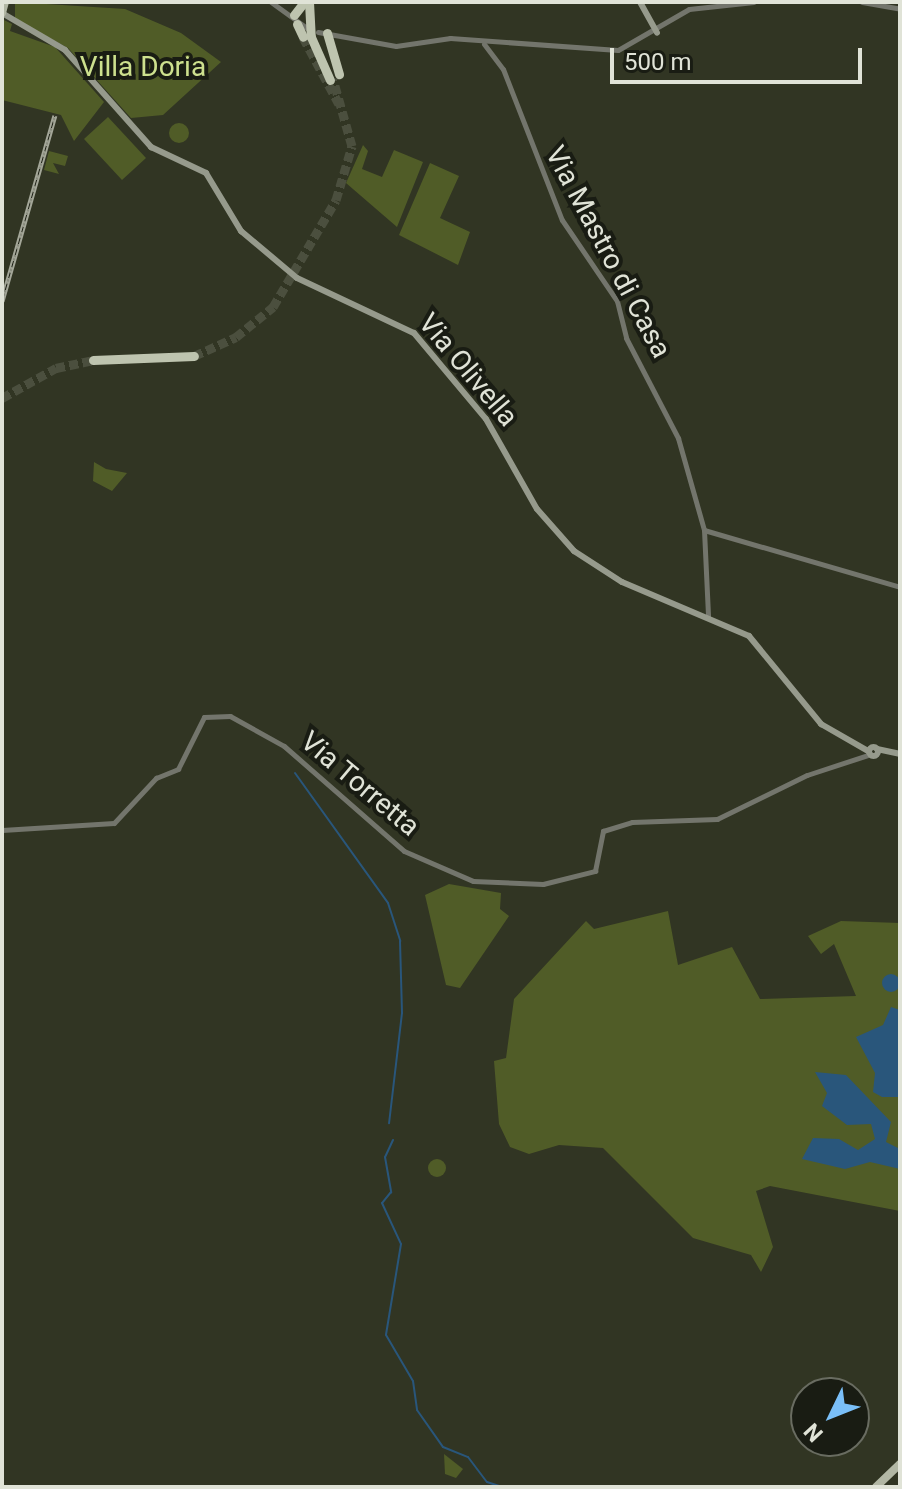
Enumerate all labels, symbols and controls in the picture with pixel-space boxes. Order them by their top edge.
scale bar [614,32,866,82]
text: 500 m [624,48,691,76]
park label: Villa Doria [80,50,206,84]
street label: Via Mastro di Casa [538,140,678,364]
street label: Via Olivella [411,307,525,433]
street label: Via Torretta [294,724,426,844]
north arrow [790,1377,870,1457]
text: N [799,1418,828,1447]

